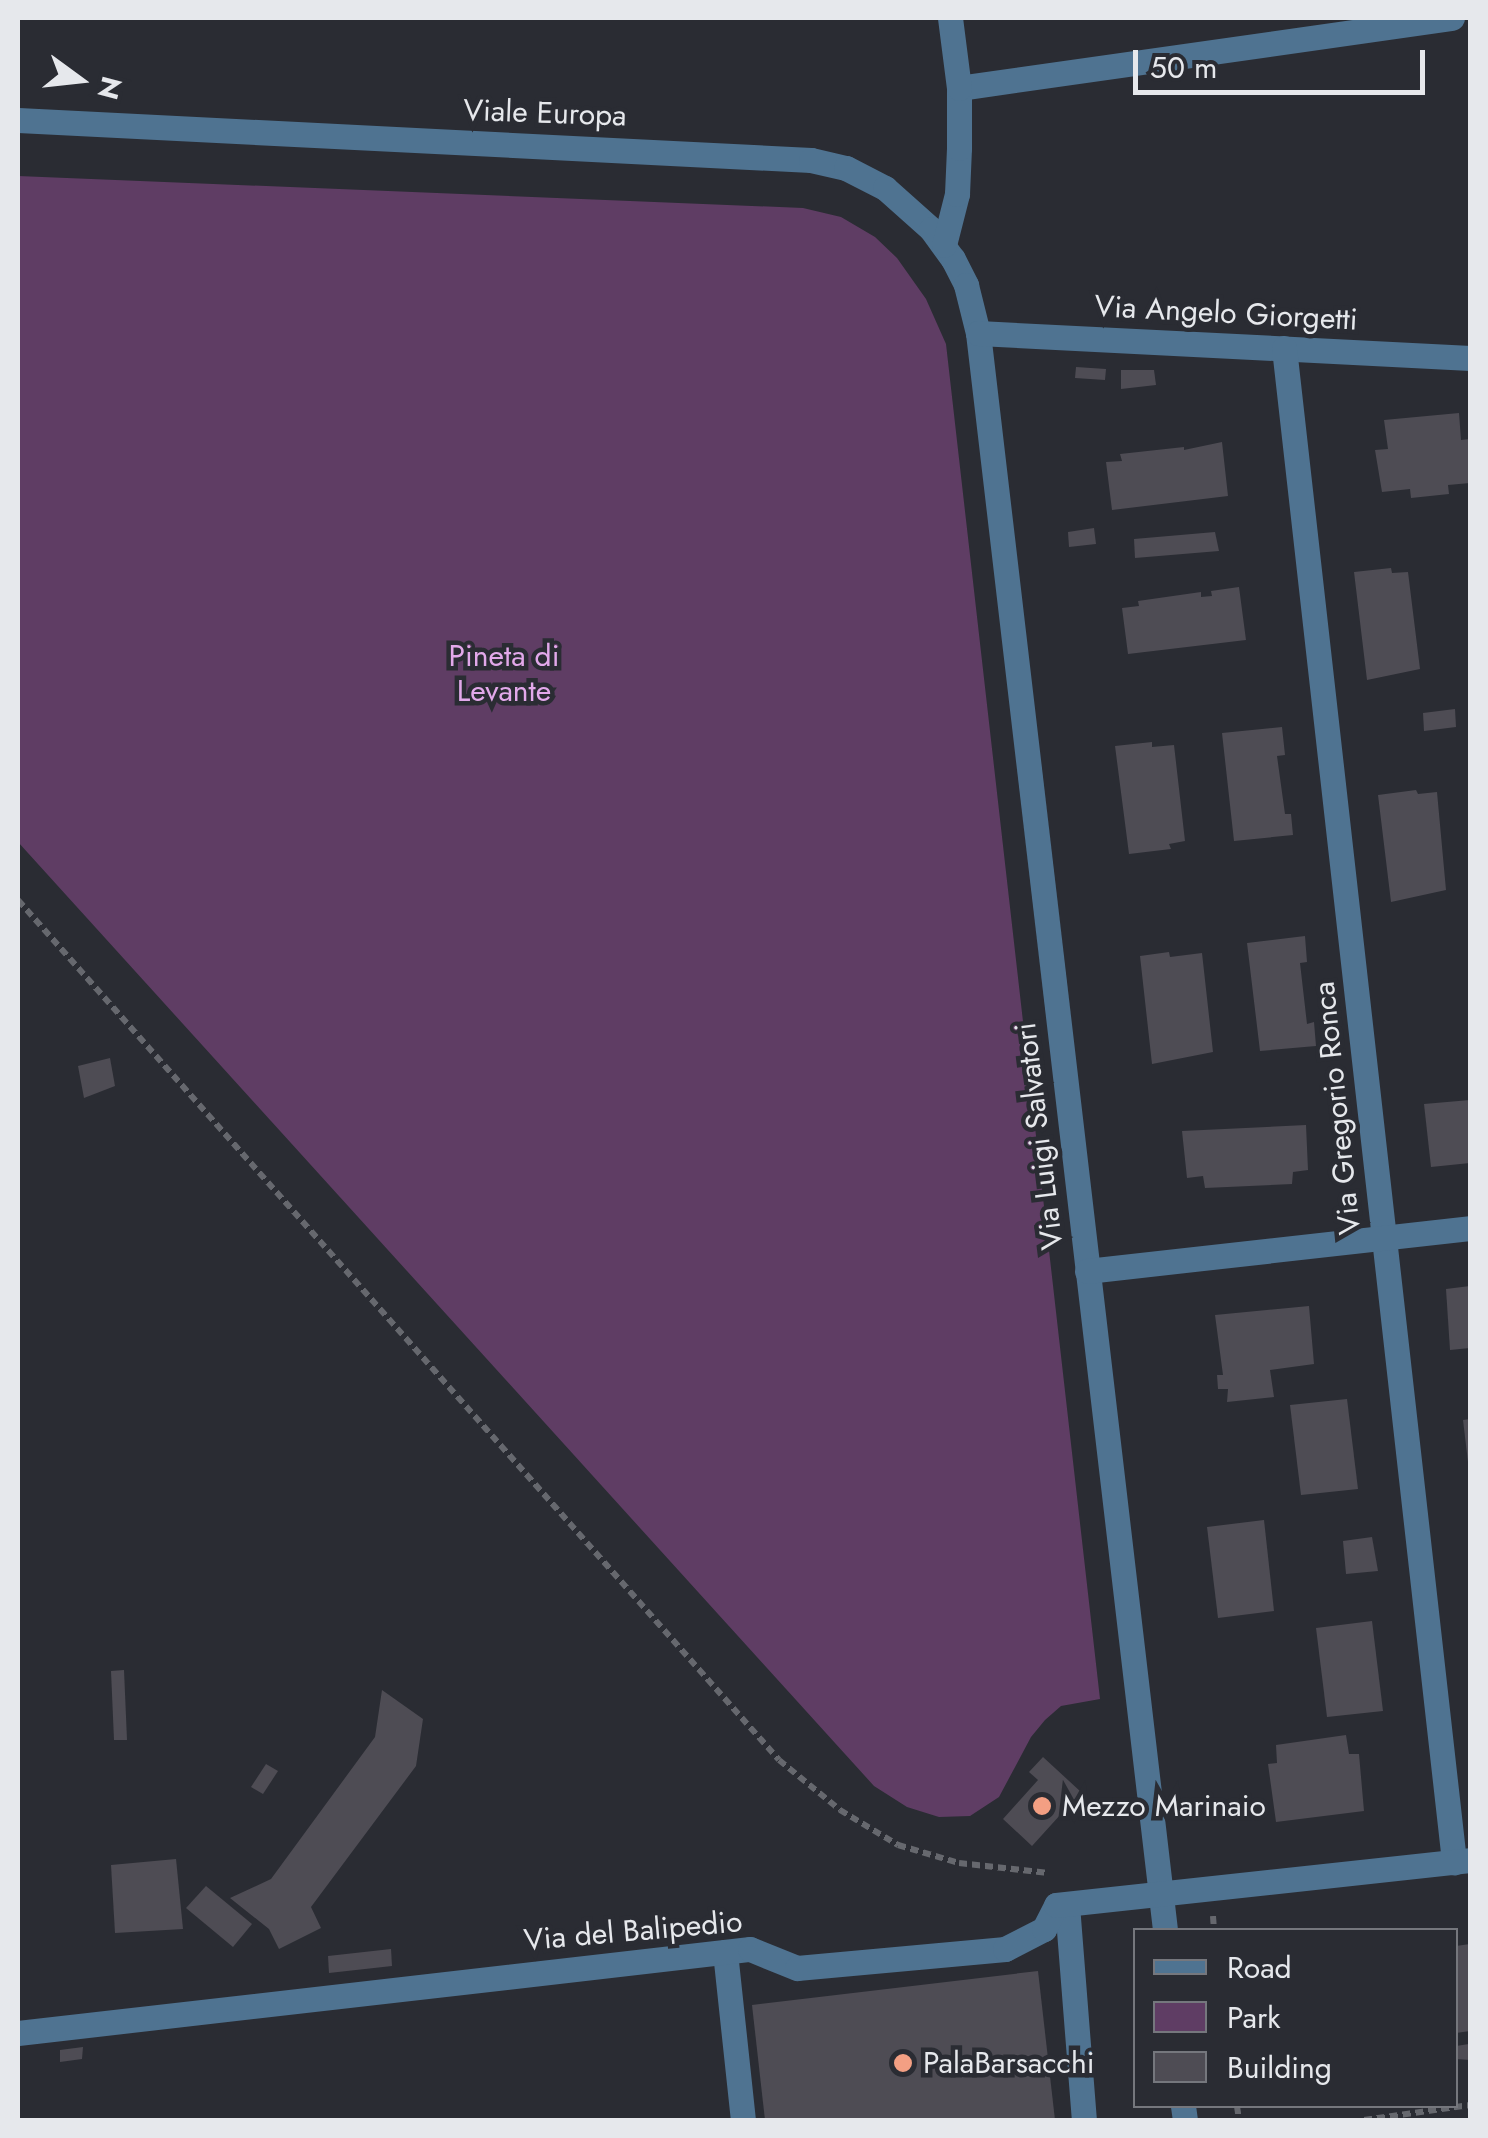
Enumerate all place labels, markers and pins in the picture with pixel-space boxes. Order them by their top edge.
place label: Mezzo Marinaio [1062,1788,1266,1824]
marker: Mezzo Marinaio [1031,1795,1053,1817]
place label: PalaBarsacchi [923,2045,1095,2081]
marker: PalaBarsacchi [892,2052,914,2074]

